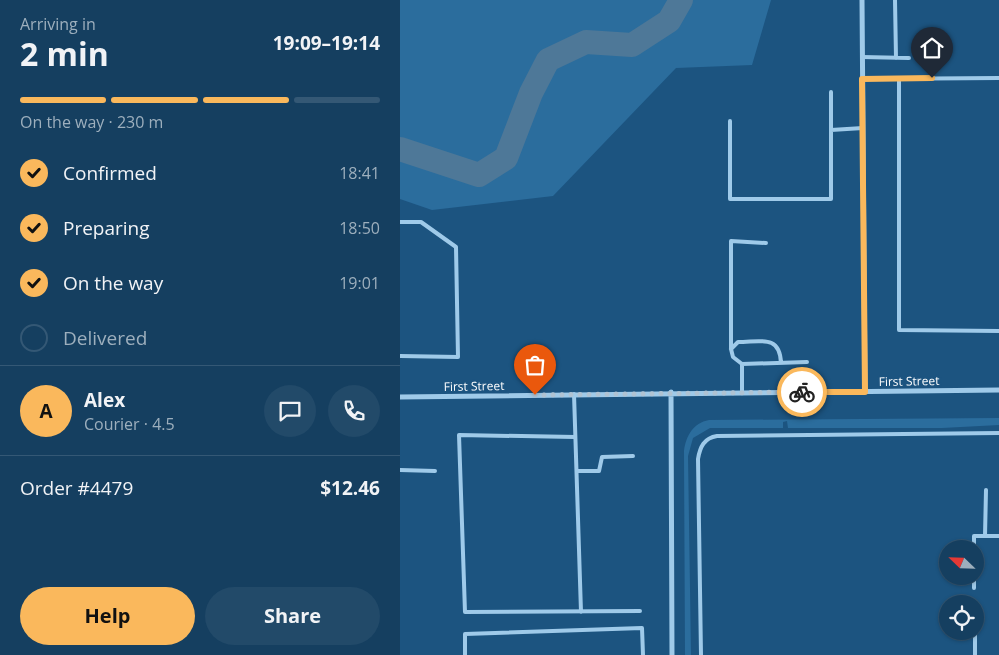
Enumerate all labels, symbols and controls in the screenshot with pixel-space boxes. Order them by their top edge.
text: Arriving in [20,13,96,35]
pin [911,27,953,78]
text: 19:09–19:14 [273,30,380,56]
text: 2 min [20,32,109,75]
icon: home [918,34,946,62]
text: On the way · 230 m [20,111,163,133]
icon: check [20,159,48,187]
text: Confirmed [63,160,157,186]
text: 18:41 [339,162,380,184]
icon: check [20,214,48,242]
text: Preparing [63,215,150,241]
text: 18:50 [339,217,380,239]
icon: check [20,269,48,297]
text: On the way [63,270,163,296]
text: 19:01 [339,272,380,294]
text: Delivered [63,325,147,351]
pin [514,344,556,395]
icon: bag [521,351,549,379]
courier [777,367,827,417]
street label: First Street [878,372,940,390]
street label: First Street [443,377,505,395]
icon: bike [788,378,816,406]
button: chat [264,385,316,437]
button: phone [328,385,380,437]
text: Alex [84,387,125,413]
text: A [39,398,53,424]
text: Courier · 4.5 [84,413,175,435]
text: Order #4479 [20,475,133,501]
text: $12.46 [320,475,380,501]
north arrow [939,540,984,585]
map controls [939,540,984,640]
button: Help [20,587,195,645]
button: Share [205,587,380,645]
button: locate [939,595,984,640]

